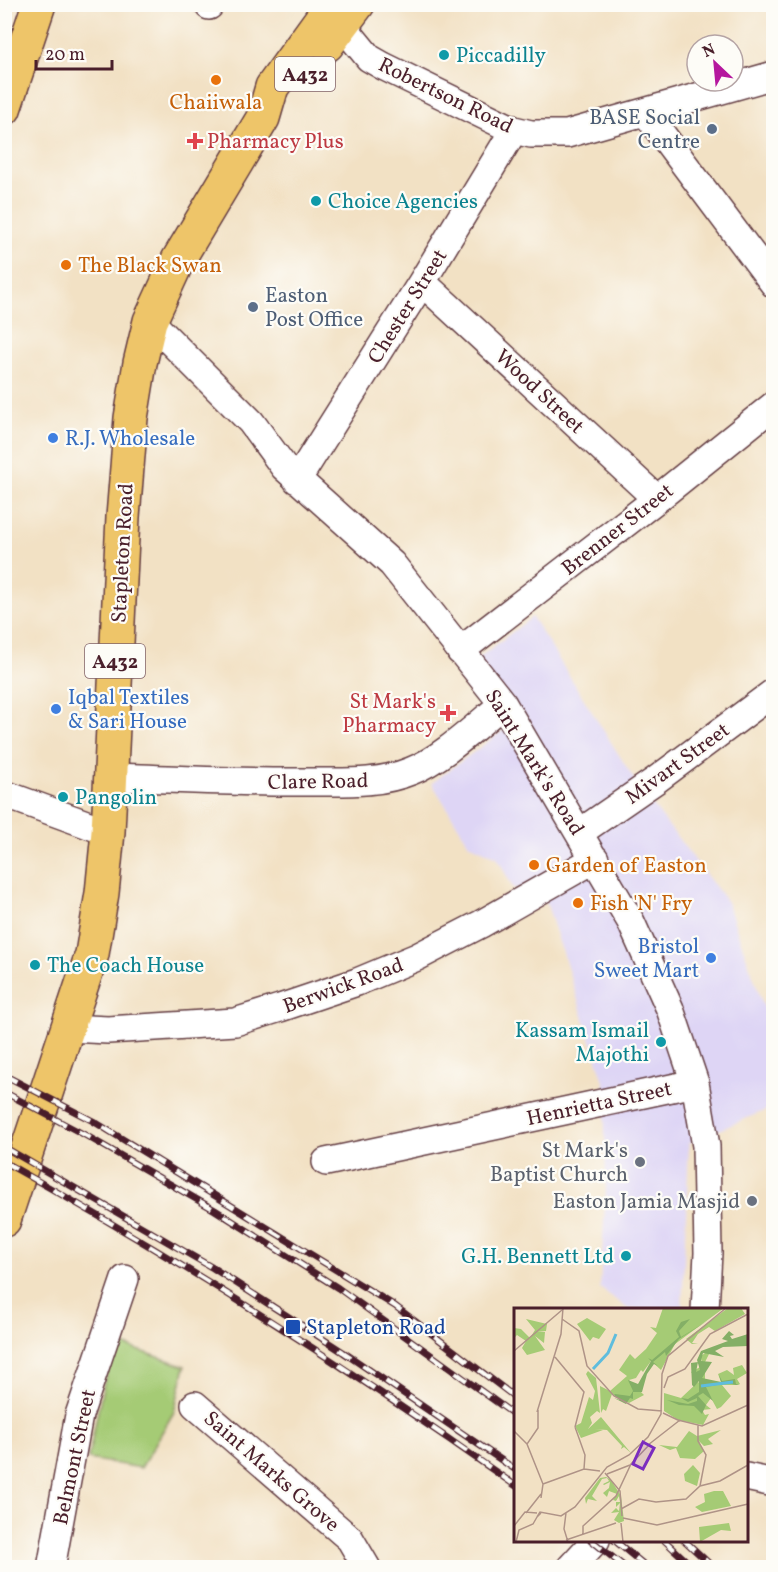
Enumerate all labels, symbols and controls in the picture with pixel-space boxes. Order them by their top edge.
scale bar [36,33,112,71]
north arrow [685,33,745,93]
text: N [699,39,720,64]
place label: Piccadilly [456,42,546,71]
text: 20 m [45,43,85,68]
marker: Piccadilly [437,48,451,62]
street label: Robertson Road [373,51,518,142]
road number: A432 [275,57,335,91]
marker: Chaiiwala [209,73,223,87]
place label: Chaiiwala [170,89,262,118]
place label: BASE Social Centre [589,104,700,157]
marker: BASE Social Centre [705,122,719,136]
place label: Pharmacy Plus [207,128,344,157]
marker: Pharmacy Plus [188,134,202,148]
place label: Choice Agencies [328,188,478,217]
marker: Choice Agencies [309,194,323,208]
street label: Chester Street [361,244,455,370]
place label: The Black Swan [78,252,222,281]
marker: The Black Swan [59,258,73,272]
place label: Easton Post Office [265,282,363,335]
marker: Easton Post Office [246,300,260,314]
street label: Wood Street [488,343,590,441]
place label: R.J. Wholesale [65,425,195,454]
marker: R.J. Wholesale [46,431,60,445]
street label: Brenner Street [556,477,680,583]
street label: Stapleton Road [105,482,142,624]
road number: A432 [85,644,145,678]
place label: Iqbal Textiles & Sari House [68,684,189,737]
street label: Saint Mark's Road [477,684,590,842]
place label: St Mark's Pharmacy [342,688,437,741]
marker: Iqbal Textiles & Sari House [49,702,63,716]
marker: St Mark's Pharmacy [441,706,455,720]
street label: Mivart Street [620,716,736,812]
street label: Clare Road [267,767,369,798]
place label: Pangolin [75,784,157,813]
marker: Pangolin [56,790,70,804]
place label: Garden of Easton [546,852,707,881]
marker: Garden of Easton [527,858,541,872]
place label: Fish 'N' Fry [590,890,693,919]
marker: Fish 'N' Fry [571,896,585,910]
place label: Bristol Sweet Mart [594,933,699,986]
street label: Berwick Road [279,951,408,1022]
marker: Bristol Sweet Mart [704,951,718,965]
place label: The Coach House [47,952,204,981]
marker: The Coach House [28,958,42,972]
place label: Kassam Ismail Majothi [515,1017,649,1070]
marker: Kassam Ismail Majothi [654,1035,668,1049]
street label: Henrietta Street [524,1075,675,1134]
place label: St Mark's Baptist Church [490,1137,628,1190]
marker: St Mark's Baptist Church [633,1155,647,1169]
place label: Easton Jamia Masjid [553,1188,740,1217]
marker: Easton Jamia Masjid [745,1194,759,1208]
place label: G.H. Bennett Ltd [461,1243,614,1272]
marker: G.H. Bennett Ltd [619,1249,633,1263]
inset map [514,1308,748,1542]
place label: Stapleton Road [306,1314,446,1343]
marker: Stapleton Road [284,1318,302,1336]
street label: Belmont Street [47,1387,104,1528]
street label: Saint Marks Grove [197,1405,345,1539]

